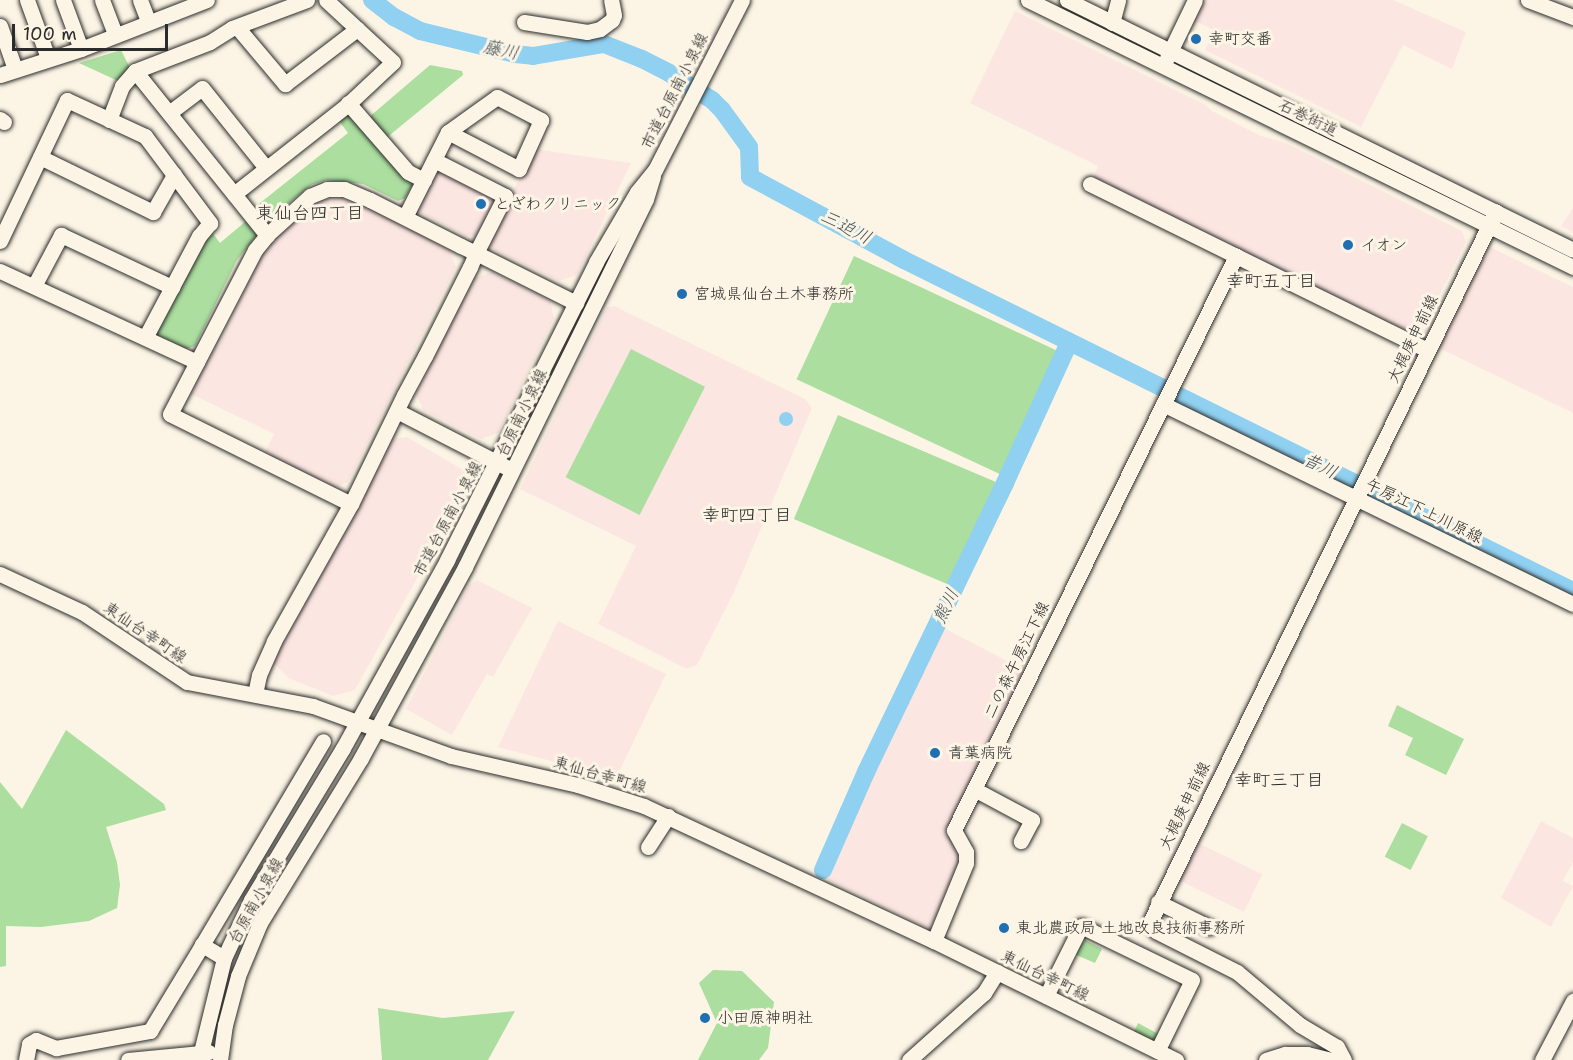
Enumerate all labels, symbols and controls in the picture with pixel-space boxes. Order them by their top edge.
scale bar [15,12,171,50]
text: 100 m [23,22,77,46]
place label: 幸町交番 [1208,29,1272,49]
street label: 市道台原南小泉線 [637,30,713,152]
marker: 幸町交番 [1189,32,1203,46]
water label: 藤川 [481,36,521,64]
street label: 石巻街道 [1275,95,1341,141]
place label: とざわクリニック [494,194,622,214]
marker: とざわクリニック [472,195,490,213]
district label: 東仙台四丁目 [256,202,364,224]
water label: 三迫川 [817,205,875,249]
place label: イオン [1360,235,1408,255]
marker: イオン [1341,238,1355,252]
district label: 幸町五丁目 [1226,270,1316,292]
place label: 宮城県仙台土木事務所 [694,284,854,304]
marker: 宮城県仙台土木事務所 [675,287,689,301]
street label: 大梶庚申前線 [1383,292,1443,386]
street label: 台原南小泉線 [492,366,552,460]
water label: 昔川 [1299,448,1341,484]
street label: 市道台原南小泉線 [409,458,487,580]
street label: 午房江下上川原線 [1362,474,1486,548]
district label: 幸町四丁目 [702,504,792,526]
water label: 熊川 [928,585,964,627]
street label: 東仙台幸町線 [100,598,190,668]
street label: 二の森午房江下線 [980,598,1054,722]
place label: 青葉病院 [948,743,1012,763]
marker: 青葉病院 [926,744,944,762]
street label: 東仙台幸町線 [551,753,649,797]
street label: 大梶庚申前線 [1155,759,1215,853]
district label: 幸町三丁目 [1234,769,1324,791]
street label: 台原南小泉線 [224,854,288,948]
place label: 東北農政局 土地改良技術事務所 [1016,918,1245,938]
marker: 東北農政局 土地改良技術事務所 [997,921,1011,935]
street label: 東仙台幸町線 [998,946,1092,1006]
place label: 小田原神明社 [717,1008,813,1028]
marker: 小田原神明社 [698,1011,712,1025]

